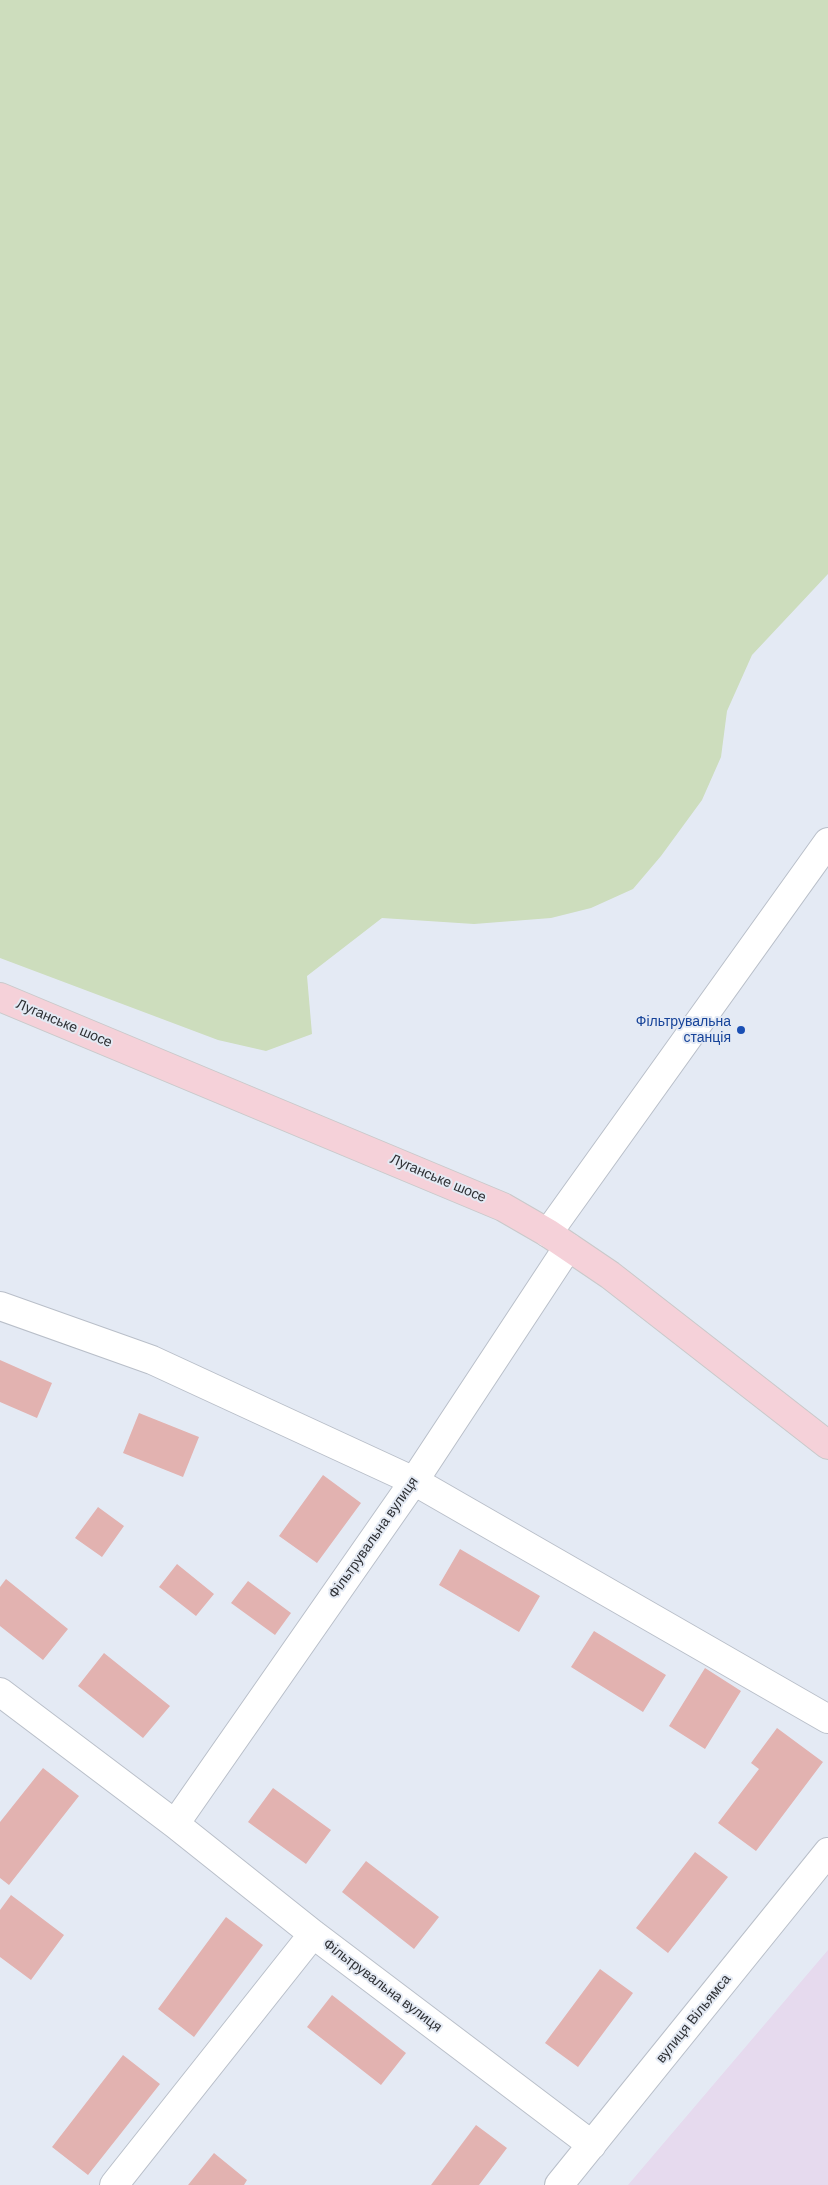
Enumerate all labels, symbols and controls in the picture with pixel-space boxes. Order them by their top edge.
street label: Луганське шосе [14,996,114,1052]
place label: Фільтрувальна станція [636,1014,731,1046]
marker: Фільтрувальна станція [735,1024,747,1036]
street label: Луганське шосе [388,1151,488,1207]
street label: Фільтрувальна вулиця [326,1474,422,1602]
street label: Фільтрувальна вулиця [319,1936,445,2036]
street label: вулиця Вільямса [653,1971,735,2067]

